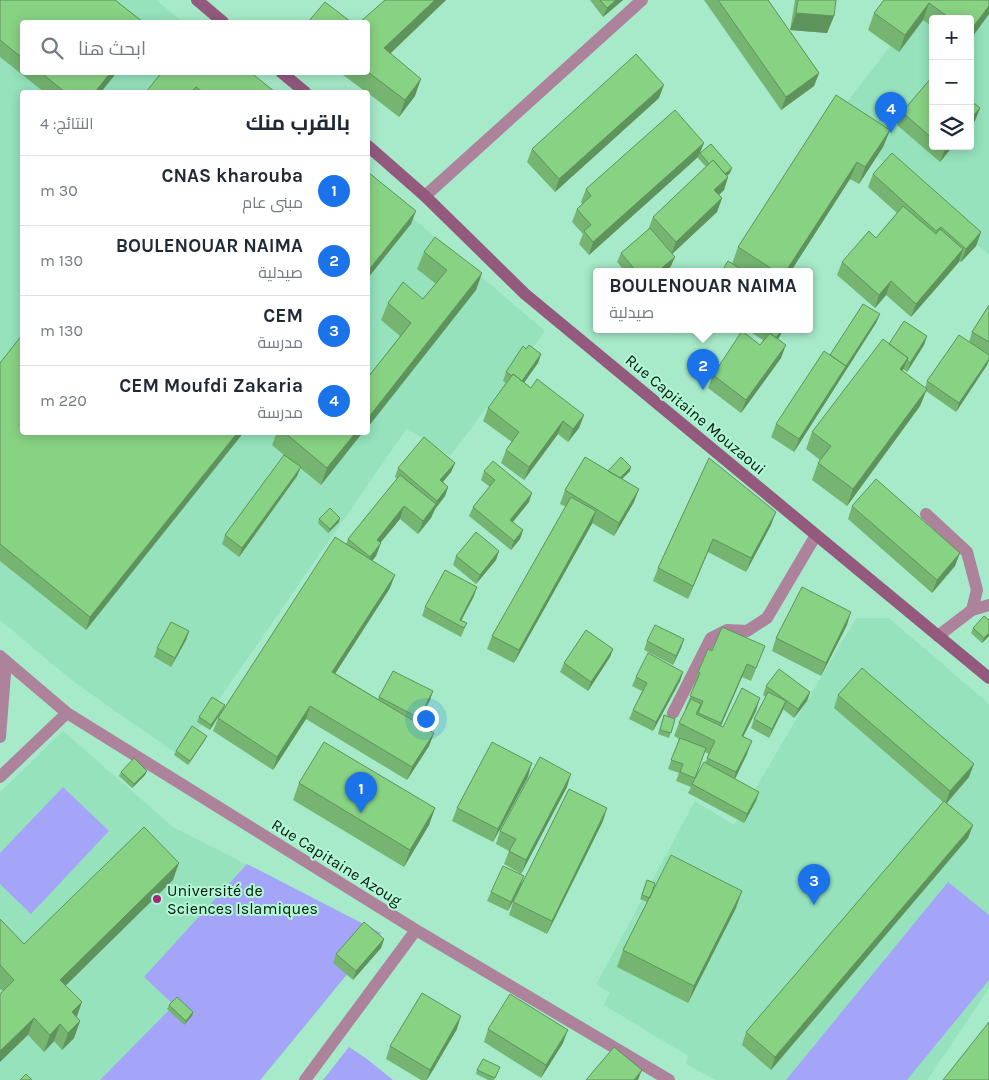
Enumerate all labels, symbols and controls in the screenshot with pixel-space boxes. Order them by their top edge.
map controls [929,15,974,150]
button: + [929,15,974,60]
search box [20,20,370,75]
icon: search [38,34,66,62]
text: ابحث هنا [78,38,146,60]
button: − [929,60,974,105]
pin: 4 [875,92,907,133]
button: layers [929,105,974,150]
text: بالقرب منك [246,111,350,135]
text: النتائج: 4 [40,114,94,133]
text: CNAS kharouba [161,165,303,187]
text: 30 m [40,181,78,200]
text: 1 [331,181,337,200]
text: مبنى عام [242,193,303,212]
text: BOULENOUAR NAIMA [116,235,303,257]
text: 130 m [40,251,83,270]
text: 2 [329,251,339,270]
text: صيدلية [258,263,303,282]
popup [593,268,813,333]
text: BOULENOUAR NAIMA [609,275,797,297]
text: صيدلية [609,303,654,322]
text: CEM [263,305,303,327]
text: 130 m [40,321,83,340]
text: 3 [329,321,339,340]
text: مدرسة [257,333,303,352]
pin: 2 [687,349,719,390]
street label: Rue Capitaine Mouzaoui [622,350,770,479]
text: CEM Moufdi Zakaria [119,375,303,397]
text: 220 m [40,391,87,410]
text: 4 [329,391,339,410]
text: مدرسة [257,403,303,422]
your location [413,706,439,732]
pin: 1 [345,772,377,813]
street label: Rue Capitaine Azoug [268,815,405,910]
pin: 3 [798,864,830,905]
place label: Université de Sciences Islamiques [167,881,318,918]
marker: Université de Sciences Islamiques [151,893,163,905]

